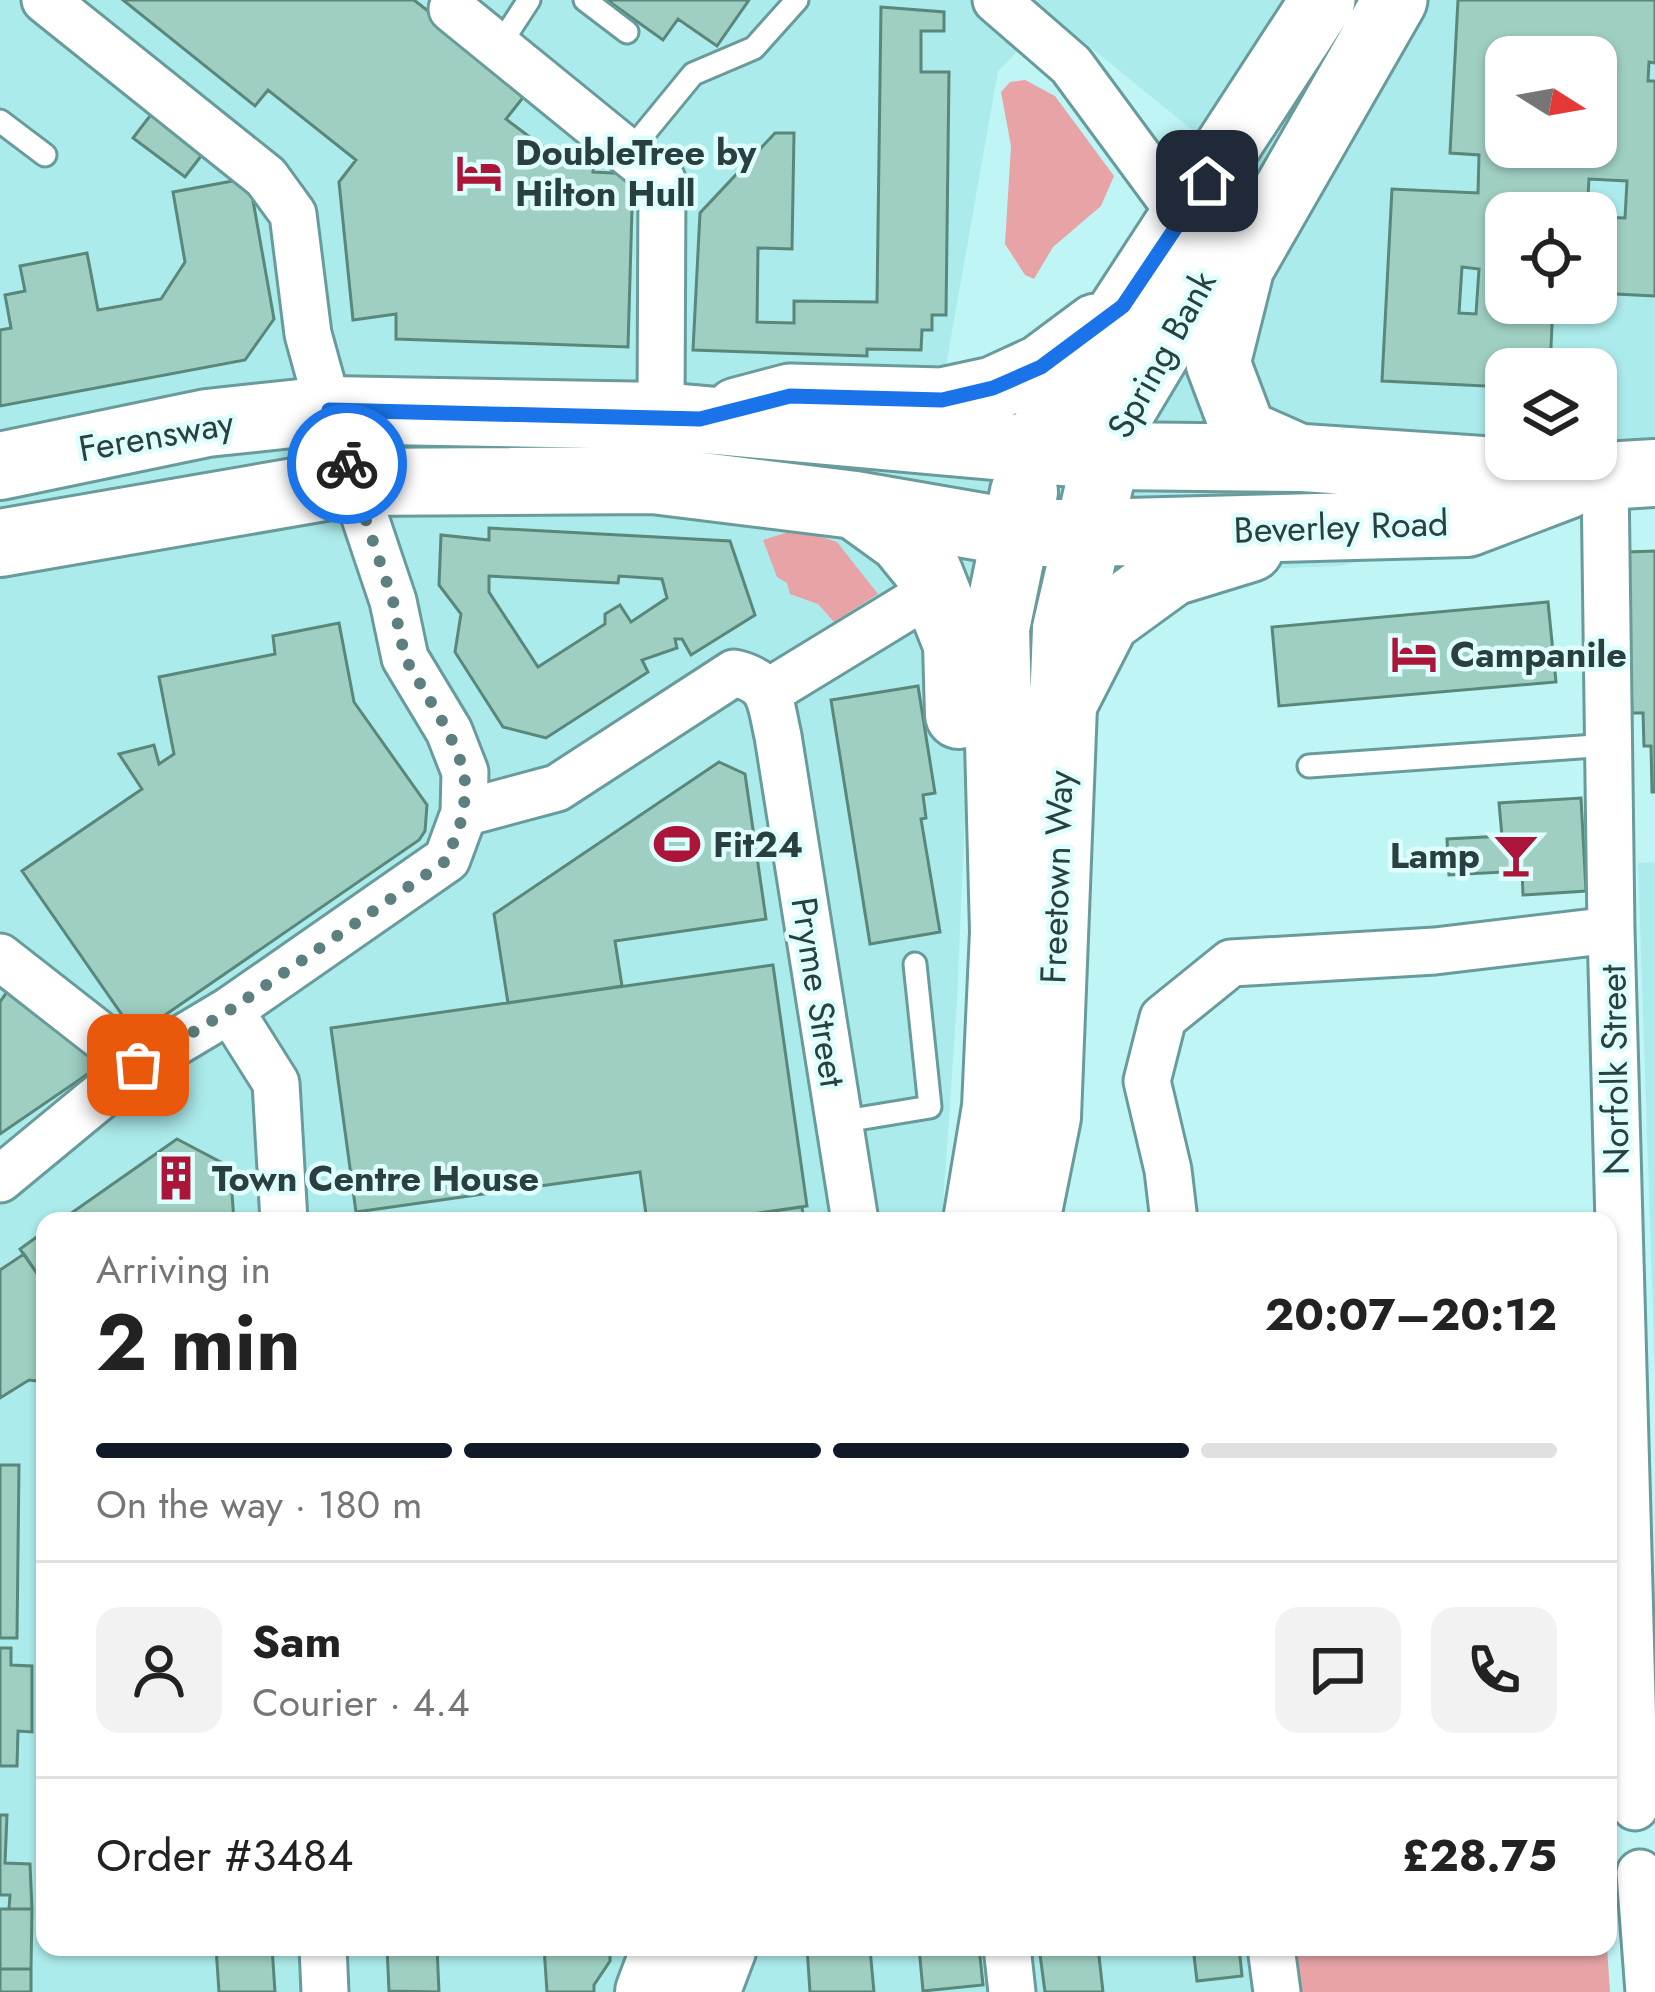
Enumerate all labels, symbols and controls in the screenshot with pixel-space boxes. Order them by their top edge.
north arrow [1485,36,1617,168]
map controls [1485,36,1617,480]
place label: DoubleTree by Hilton Hull [515,126,758,219]
pin [1156,130,1258,232]
hotel icon: DoubleTree by Hilton Hull [454,148,504,198]
icon: home [1174,148,1240,214]
button: locate [1485,192,1617,324]
street label: Spring Bank [1094,261,1228,447]
button: layers [1485,348,1617,480]
street label: Ferensway [74,396,238,474]
courier [287,404,407,524]
icon: bike [314,431,380,497]
street label: Beverley Road [1233,496,1449,556]
place label: Campanile [1450,628,1627,680]
hotel icon: Campanile [1389,629,1439,679]
street label: Freetown Way [1026,769,1086,984]
place label: Fit24 [713,818,803,870]
sports icon: Fit24 [652,819,702,869]
place label: Lamp [1390,829,1480,881]
bar icon: Lamp [1491,830,1541,880]
street label: Pryme Street [778,893,860,1091]
street label: Norfolk Street [1586,964,1642,1176]
pin [87,1014,189,1116]
icon: bag [105,1032,171,1098]
place label: Town Centre House [212,1152,539,1204]
building icon: Town Centre House [151,1153,201,1203]
text: Arriving in [96,1241,271,1298]
text: 20:07–20:12 [1265,1282,1557,1347]
text: 2 min [96,1287,301,1399]
text: On the way · 180 m [96,1476,422,1533]
button: person [96,1607,222,1733]
button: chat [1275,1607,1401,1733]
button: phone [1431,1607,1557,1733]
text: Sam [252,1609,341,1674]
text: Courier · 4.4 [252,1674,470,1731]
text: Order #3484 [96,1823,354,1888]
text: £28.75 [1402,1823,1557,1888]

